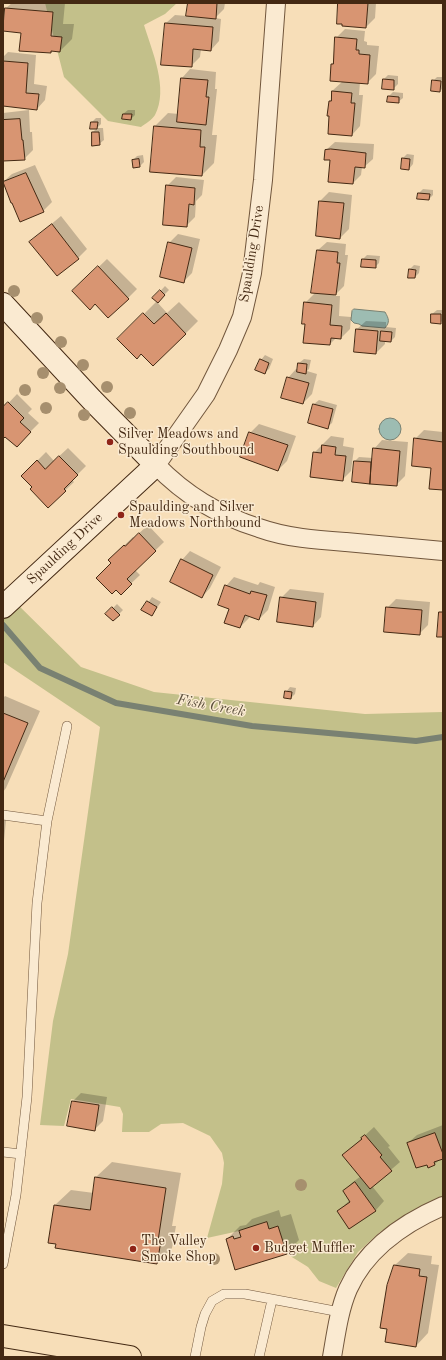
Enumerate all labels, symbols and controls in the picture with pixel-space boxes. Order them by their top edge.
street label: Spaulding Drive [236,204,268,304]
place label: Silver Meadows and Spaulding Southbound [118,426,254,458]
marker: Silver Meadows and Spaulding Southbound [105,437,115,447]
place label: Spaulding and Silver Meadows Northbound [129,499,261,532]
street label: Spaulding Drive [23,509,107,589]
marker: Spaulding and Silver Meadows Northbound [116,510,126,520]
water label: Fish Creek [175,691,247,721]
place label: The Valley Smoke Shop [141,1233,216,1266]
place label: Budget Muffler [264,1240,355,1256]
marker: Budget Muffler [251,1243,261,1253]
marker: The Valley Smoke Shop [128,1244,138,1254]

